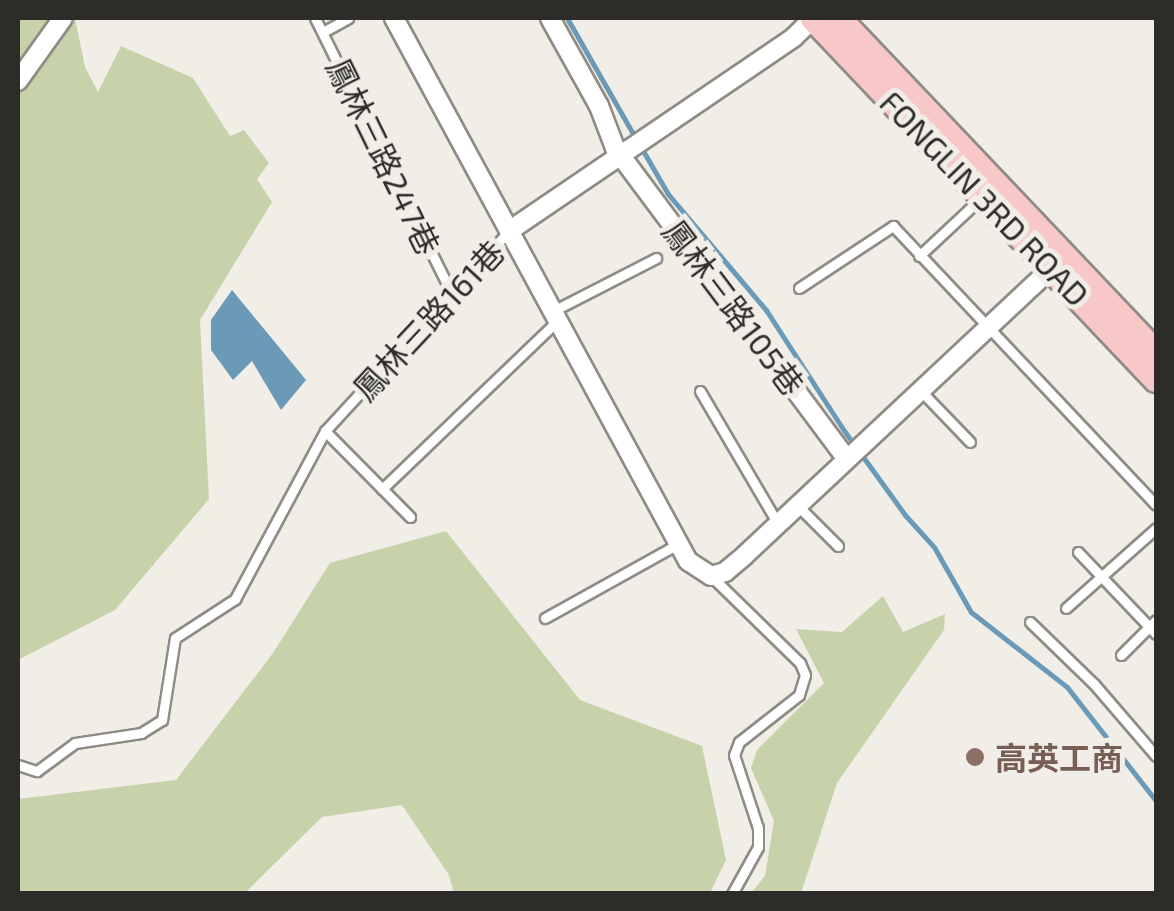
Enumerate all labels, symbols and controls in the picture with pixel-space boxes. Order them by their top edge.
street label: 鳳林三路247巷 [320,51,448,261]
street label: FONGLIN 3RD ROAD [873,83,1097,313]
street label: 鳳林三路105巷 [656,212,812,402]
street label: 鳳林三路161巷 [344,232,512,408]
place label: 高英工商 [995,738,1123,776]
marker: 高英工商 [964,746,986,768]

